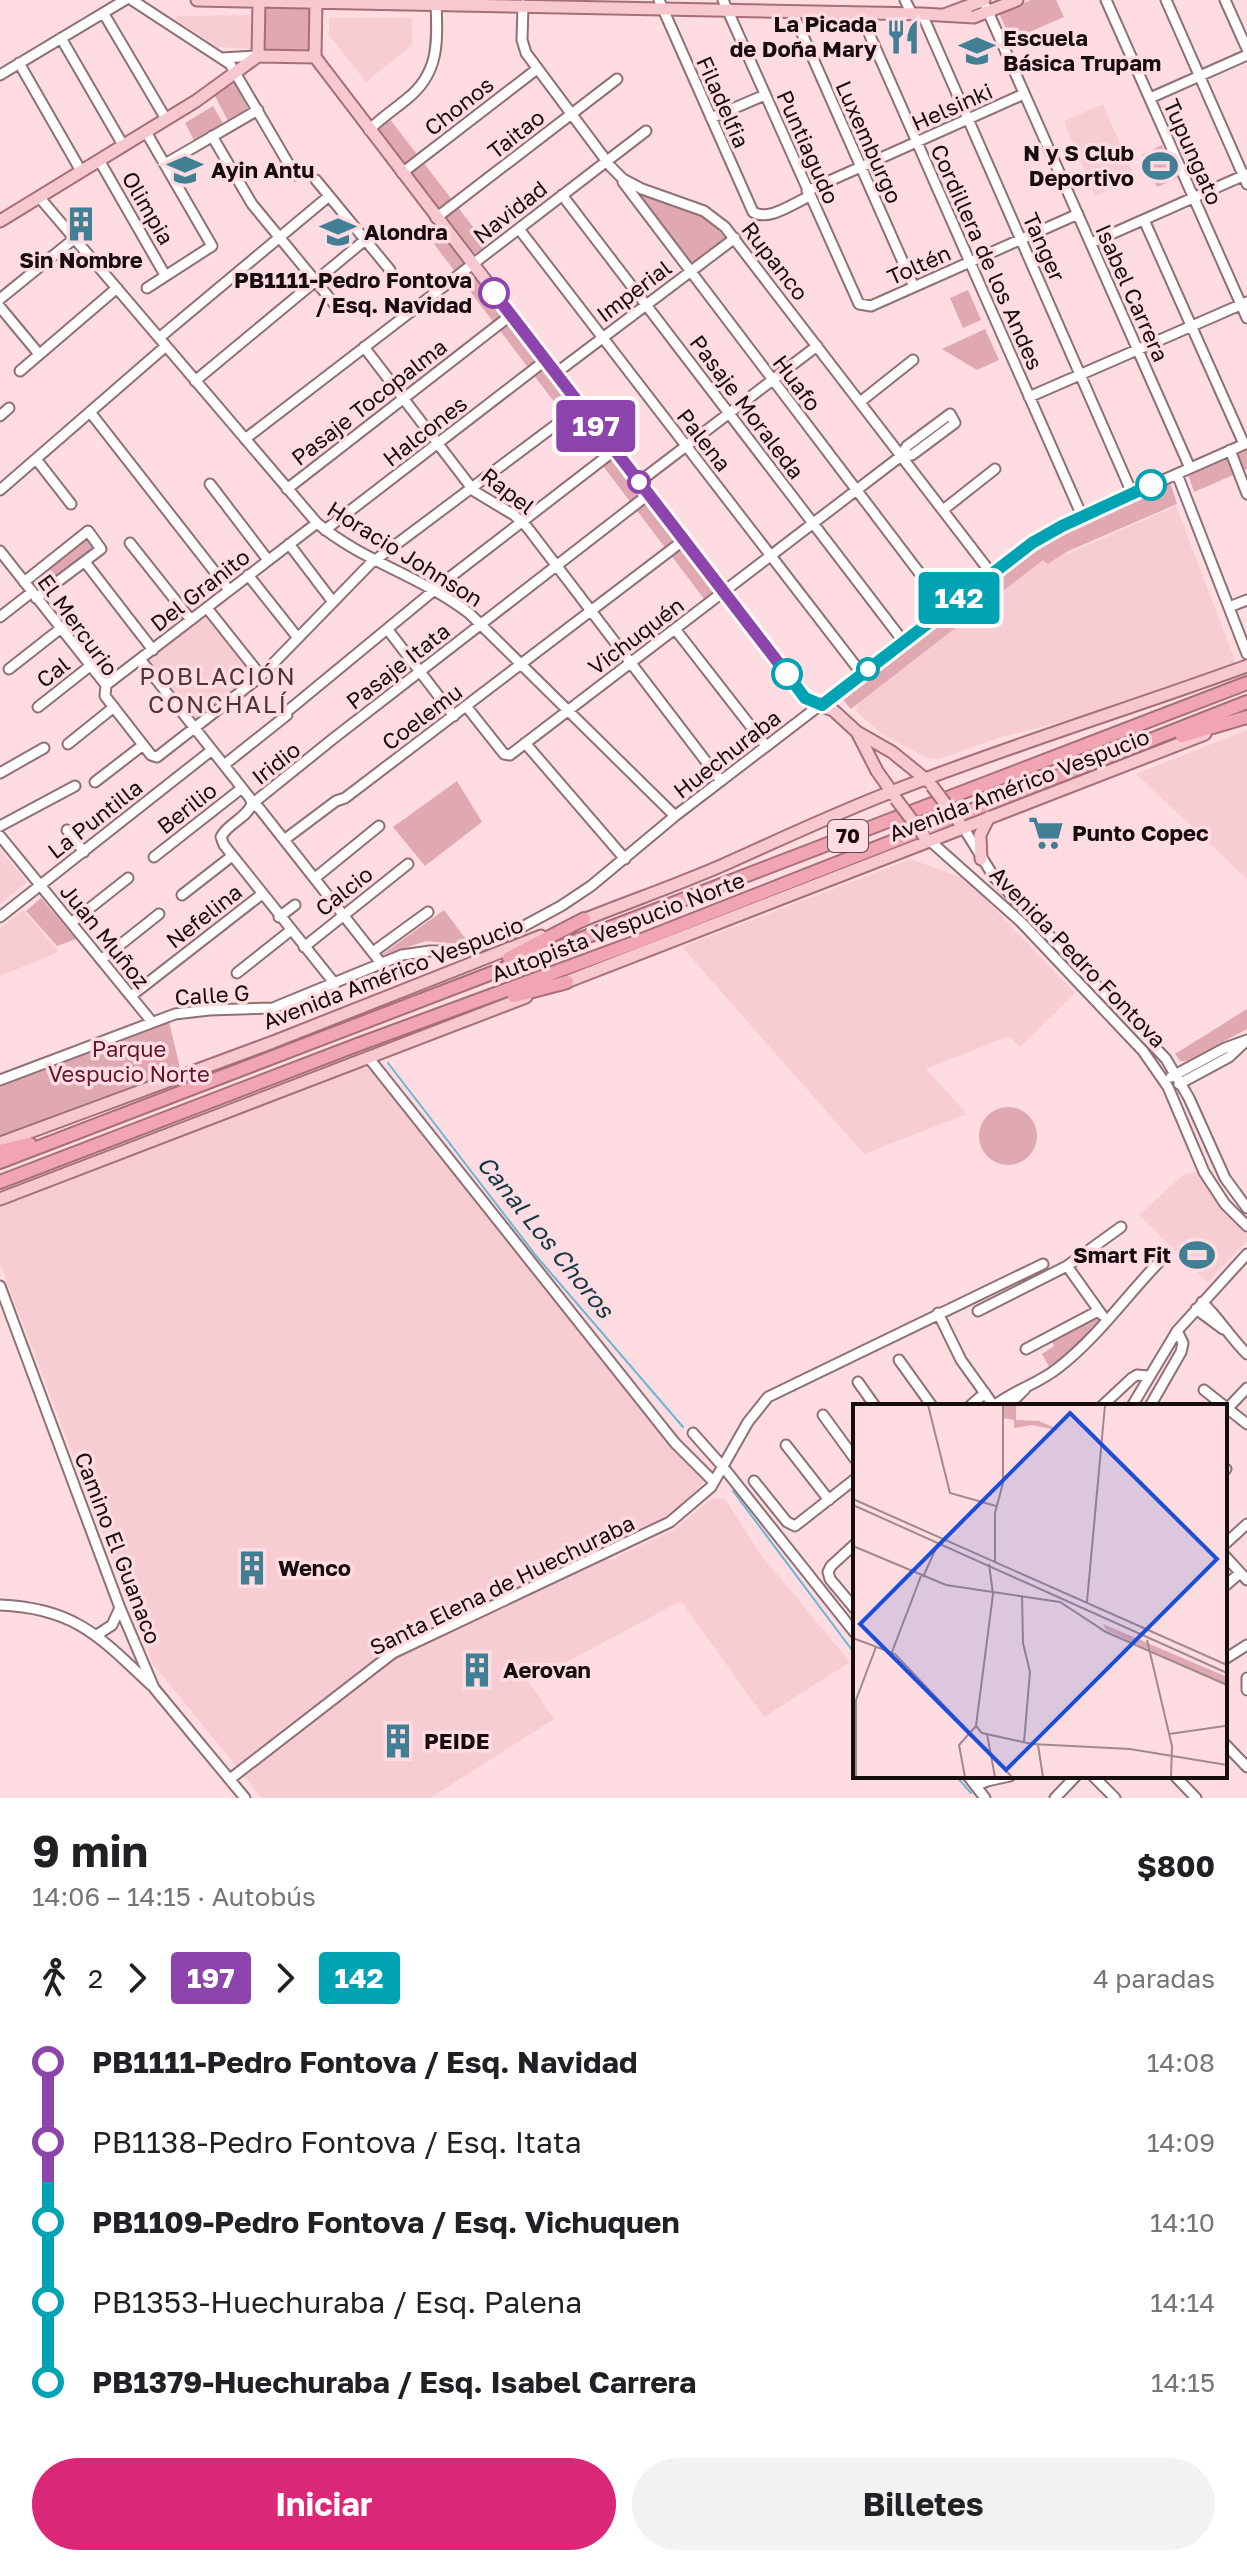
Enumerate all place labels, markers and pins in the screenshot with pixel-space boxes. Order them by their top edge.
place label: La Picada de Doña Mary [730,10,877,62]
restaurant icon: La Picada de Doña Mary [884,18,922,56]
place label: Escuela Básica Trupam [1003,24,1161,76]
school or university icon: Escuela Básica Trupam [958,32,996,70]
place label: N y S Club Deportivo [1023,139,1134,191]
sports icon: N y S Club Deportivo [1141,147,1179,185]
school or university icon: Ayin Antu [166,151,204,189]
place label: Ayin Antu [211,156,314,183]
building icon: Sin Nombre [62,205,100,243]
school or university icon: Alondra [319,213,357,251]
place label: Alondra [364,218,448,245]
place label: Sin Nombre [19,246,143,273]
place label: PB1111-Pedro Fontova / Esq. Navidad [234,266,472,318]
marker: PB1111-Pedro Fontova / Esq. Navidad [479,278,509,308]
unlabelled marker [1136,470,1166,500]
unlabelled marker [628,471,650,493]
unlabelled marker [857,658,879,680]
unlabelled marker [772,659,802,689]
supermarket icon: Punto Copec [1027,814,1065,852]
place label: Punto Copec [1072,819,1209,846]
sports icon: Smart Fit [1178,1236,1216,1274]
place label: Smart Fit [1073,1241,1171,1268]
building icon: Wenco [233,1549,271,1587]
place label: Wenco [278,1554,351,1581]
building icon: Aerovan [458,1651,496,1689]
place label: Aerovan [503,1656,591,1683]
building icon: PEIDE [379,1722,417,1760]
place label: PEIDE [424,1727,489,1754]

